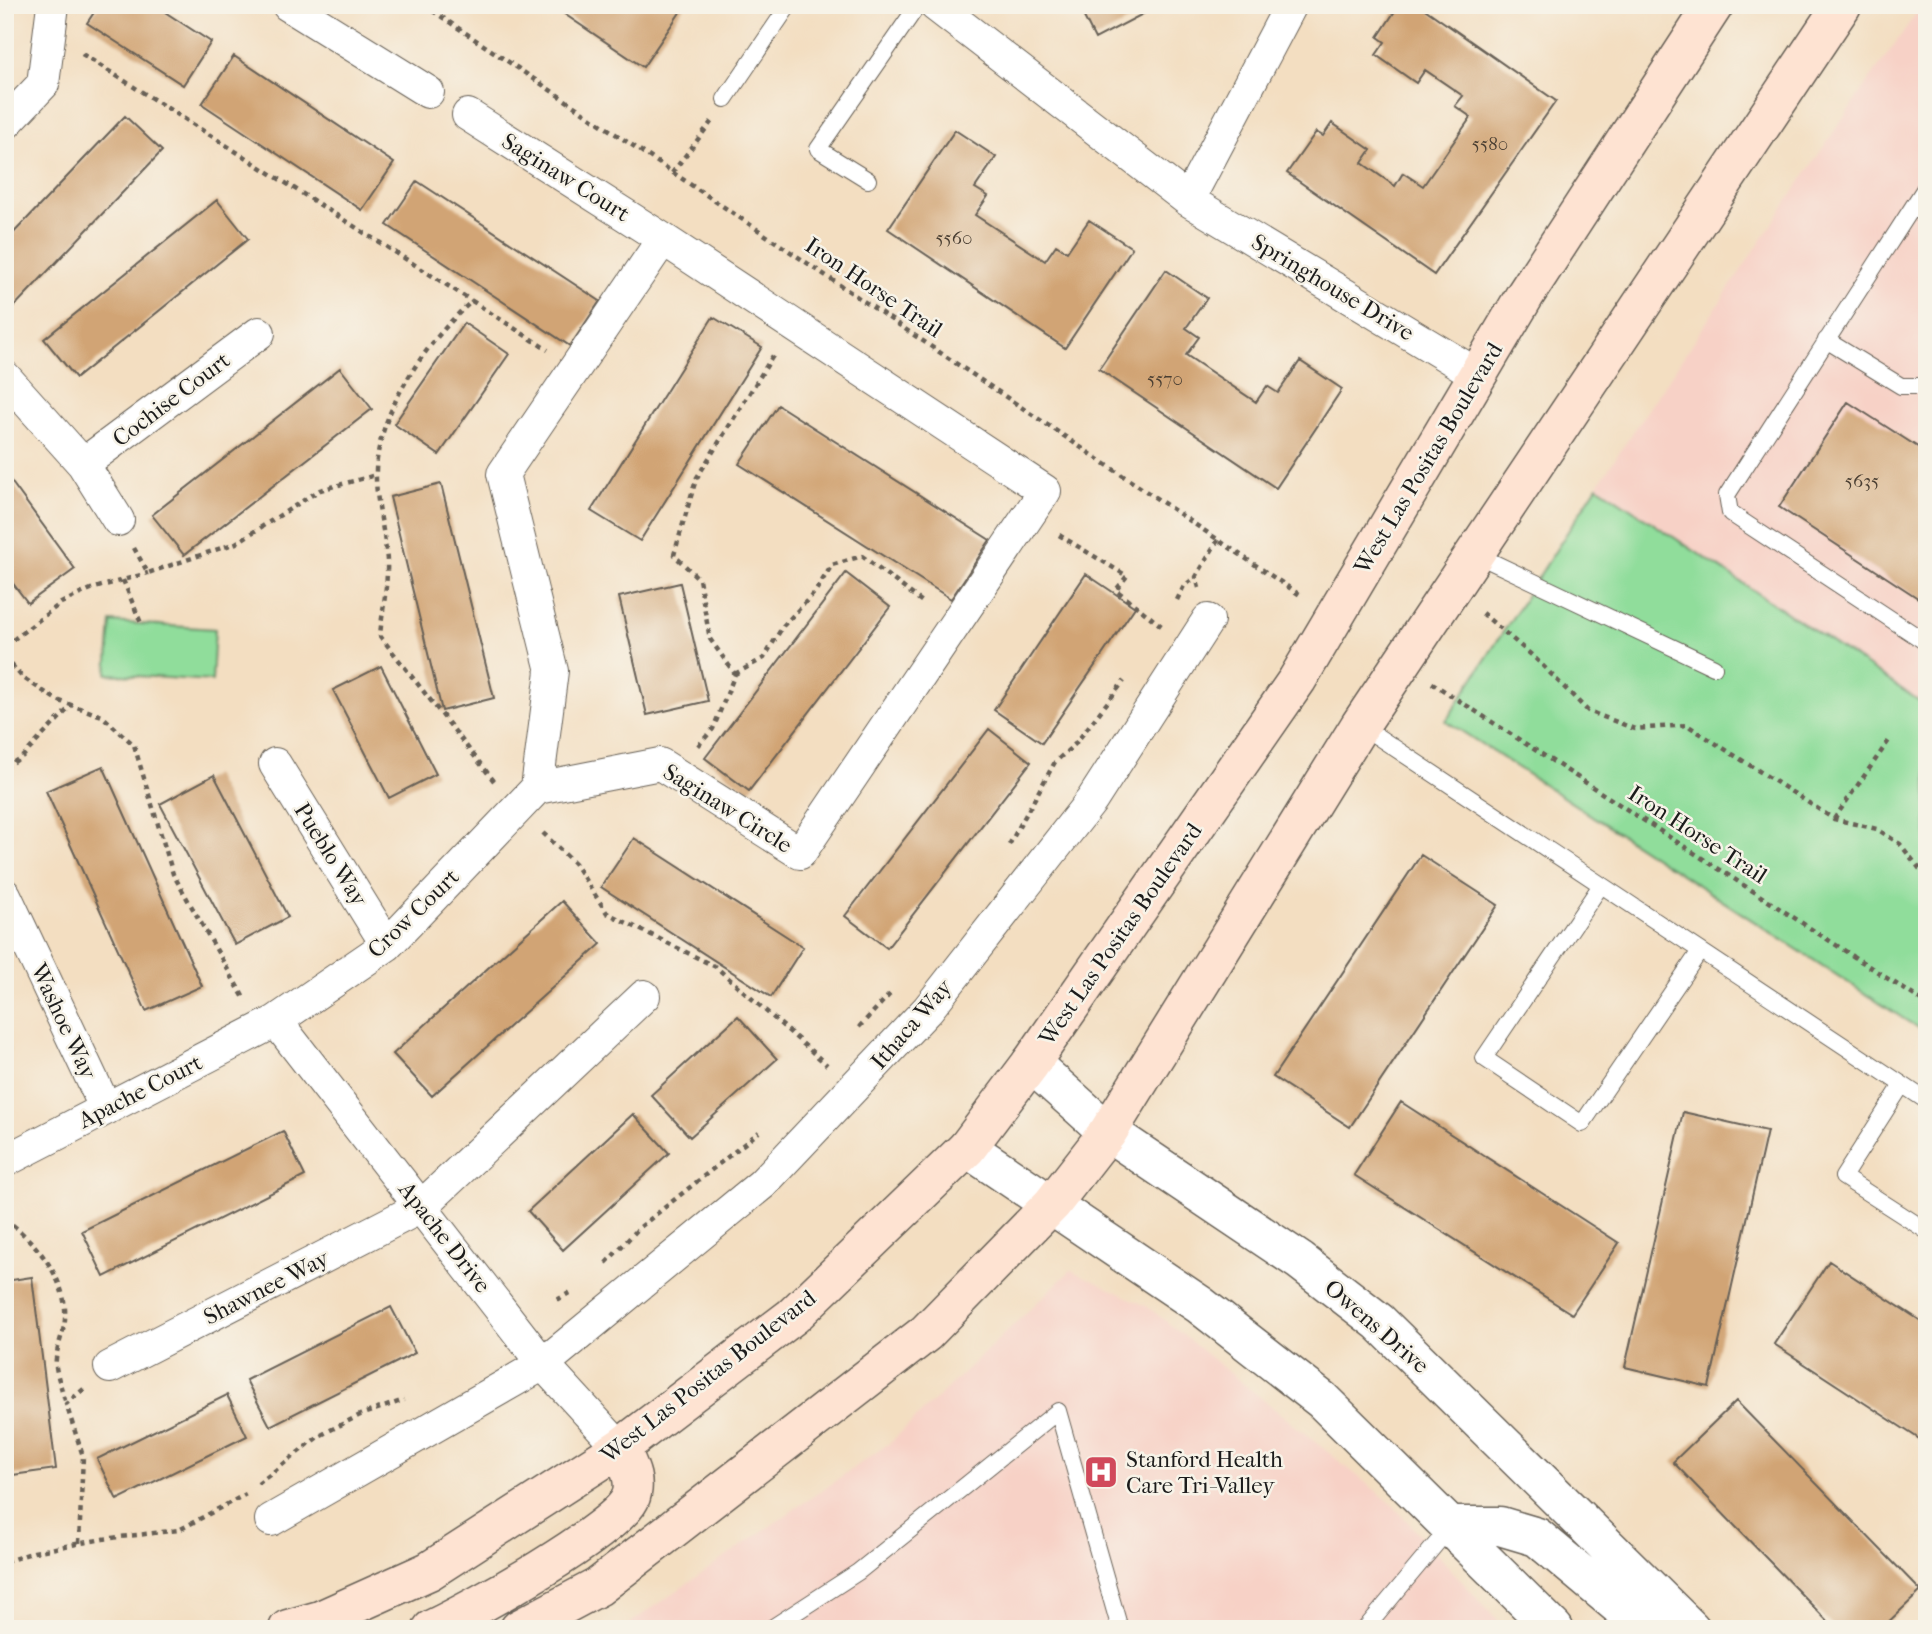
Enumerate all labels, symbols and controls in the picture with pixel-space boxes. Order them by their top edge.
street label: Saginaw Court [497,127,635,227]
house number: 5580 [1472,133,1508,155]
house number: 5560 [935,227,973,249]
street label: Springhouse Drive [1247,228,1419,347]
street label: Iron Horse Trail [800,232,948,344]
street label: West Las Positas Boulevard [1348,337,1509,580]
street label: Cochise Court [107,347,235,452]
house number: 5570 [1147,368,1183,390]
house number: 5635 [1845,470,1879,492]
street label: Saginaw Circle [658,758,797,859]
street label: Iron Horse Trail [1623,780,1773,890]
street label: Pueblo Way [288,798,373,911]
street label: West Las Positas Boulevard [1033,818,1208,1051]
street label: Crow Court [362,863,465,963]
street label: Washoe Way [25,958,102,1084]
street label: Ithaca Way [865,974,958,1075]
street label: Apache Court [73,1049,207,1135]
street label: Apache Drive [392,1176,496,1298]
street label: Shawnee Way [199,1244,334,1330]
street label: Owens Drive [1319,1274,1434,1379]
street label: West Las Positas Boulevard [595,1284,821,1469]
place label: Stanford Health Care Tri-Valley [1126,1446,1283,1499]
hospital icon: Stanford Health Care Tri-Valley [1082,1453,1120,1491]

